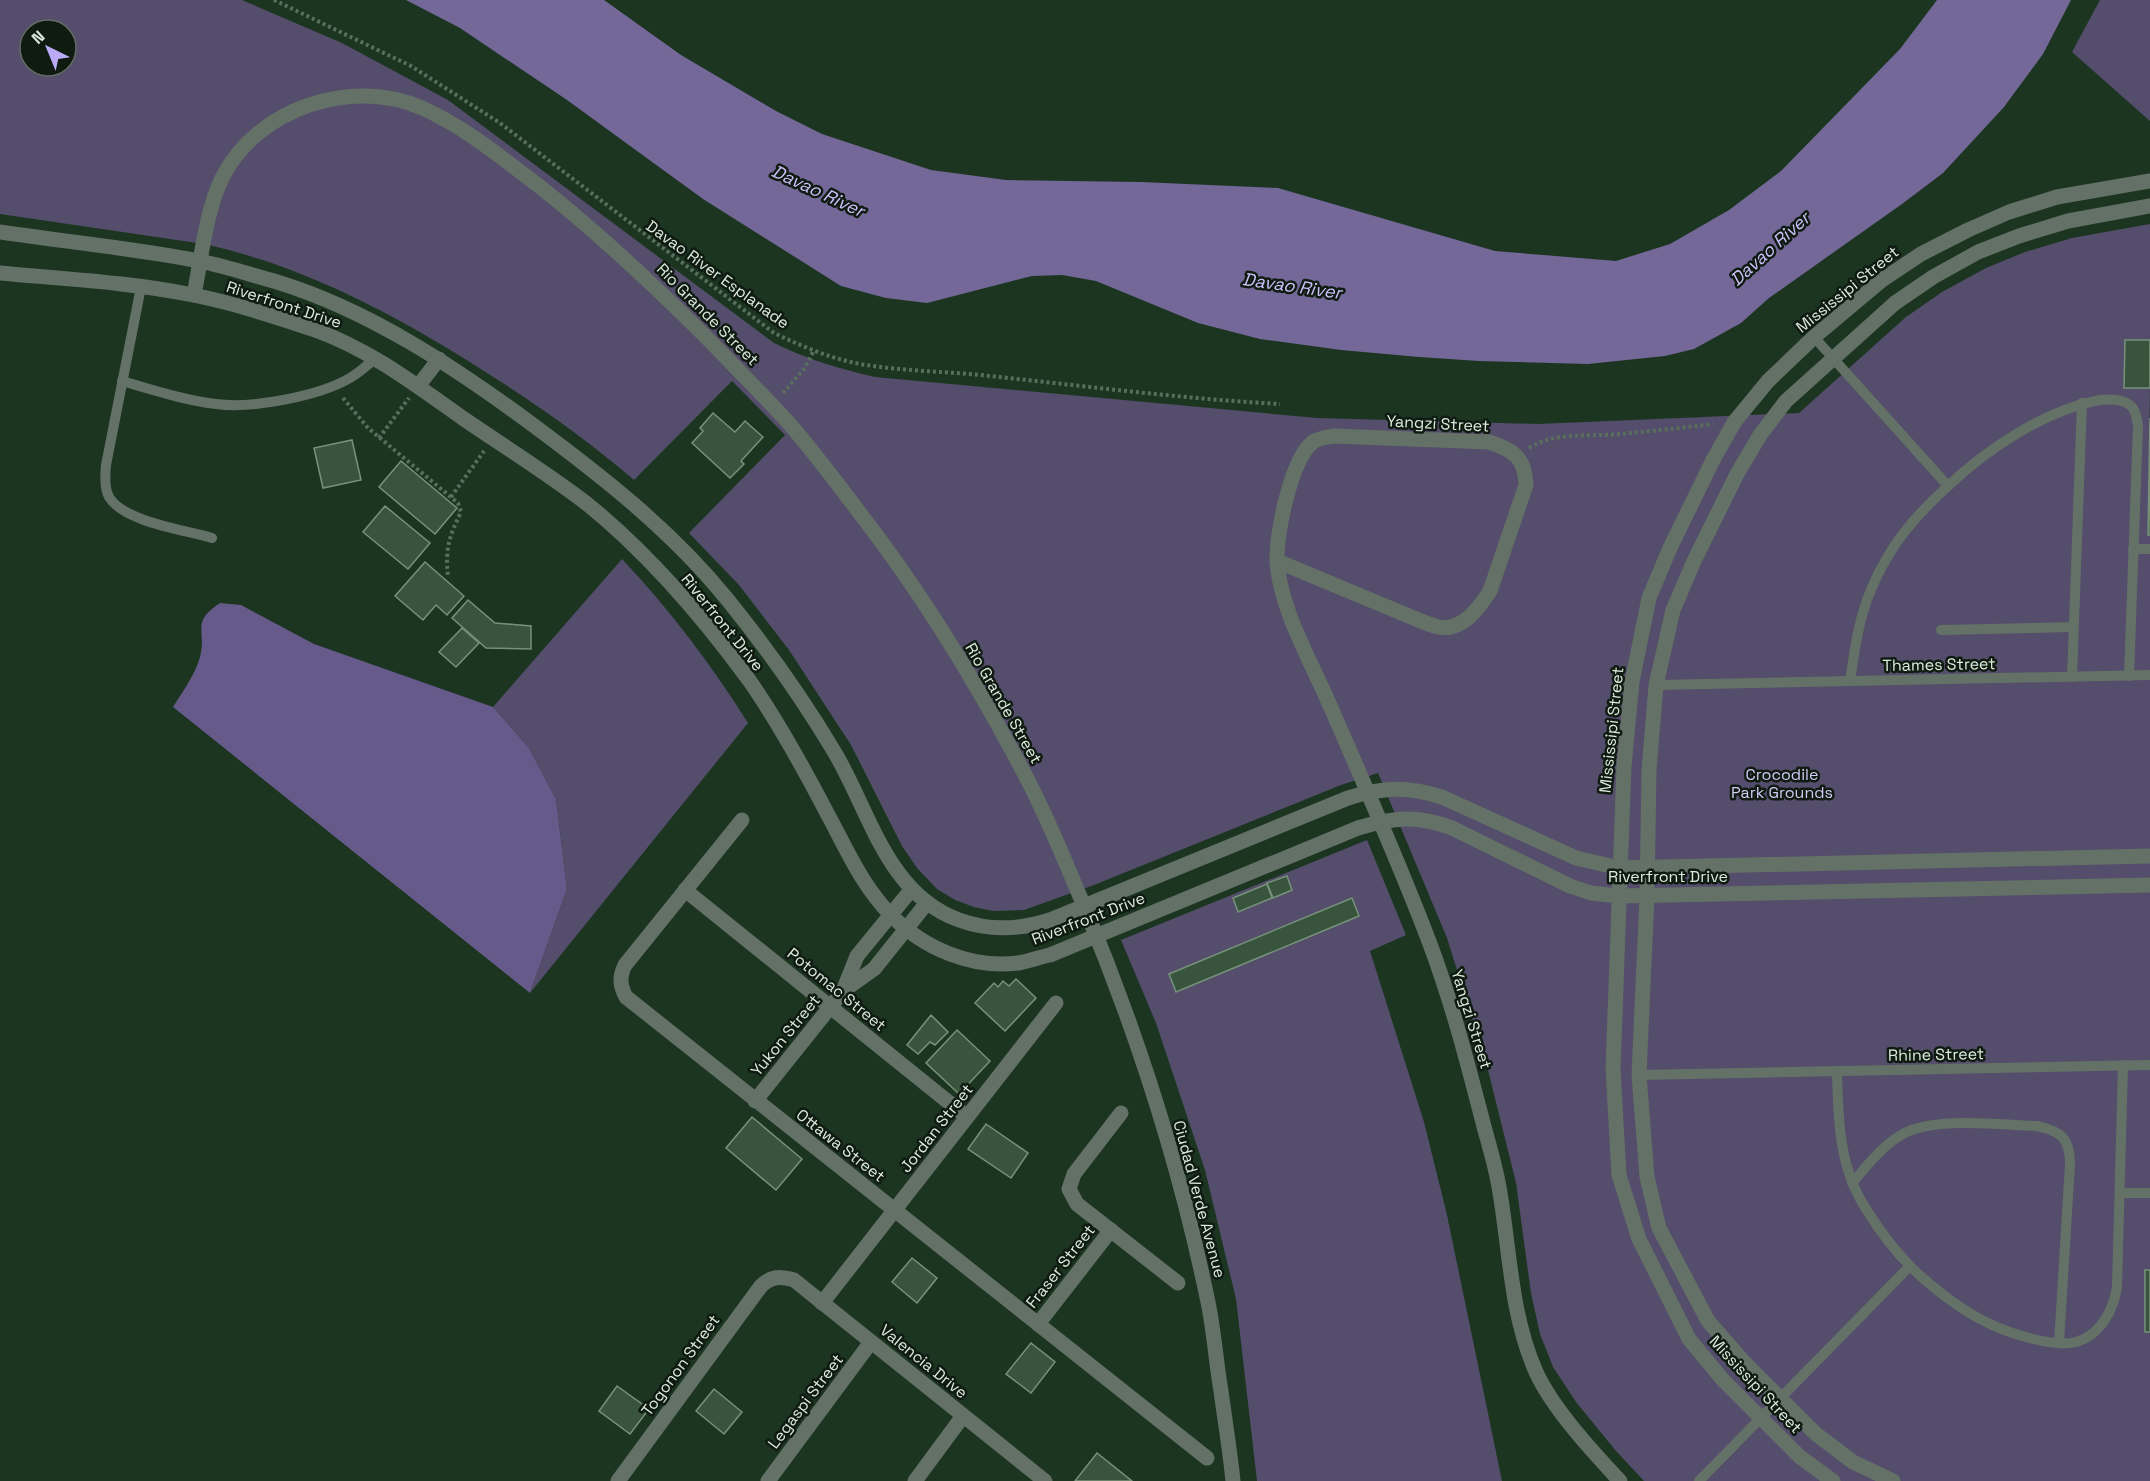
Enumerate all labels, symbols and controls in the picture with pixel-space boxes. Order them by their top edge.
north arrow [18,18,78,78]
text: N [27,26,49,49]
water label: Davao River [768,159,870,223]
water label: Davao River [1725,205,1816,291]
street label: Davao River Esplanade [642,215,793,333]
street label: Mississipi Street [1792,241,1903,337]
street label: Rio Grande Street [652,259,763,370]
water label: Davao River [1241,267,1345,304]
street label: Riverfront Drive [224,276,344,333]
street label: Yangzi Street [1386,410,1490,437]
street label: Riverfront Drive [677,569,769,676]
street label: Rio Grande Street [960,639,1047,767]
street label: Thames Street [1882,653,1996,676]
street label: Mississipi Street [1594,666,1629,794]
park label: Crocodile Park Grounds [1731,764,1833,803]
street label: Riverfront Drive [1608,866,1728,887]
street label: Riverfront Drive [1028,887,1148,950]
street label: Potomac Street [783,943,890,1036]
street label: Yangzi Street [1446,967,1497,1071]
street label: Yukon Street [746,990,825,1080]
street label: Rhine Street [1888,1043,1984,1066]
street label: Jordan Street [895,1080,978,1177]
street label: Ottawa Street [792,1104,889,1187]
street label: Ciudad Verde Avenue [1168,1118,1231,1280]
street label: Fraser Street [1021,1220,1100,1312]
street label: Togonon Street [637,1310,724,1420]
street label: Valencia Drive [876,1320,972,1403]
street label: Mississipi Street [1705,1331,1806,1438]
street label: Legaspi Street [763,1350,848,1453]

